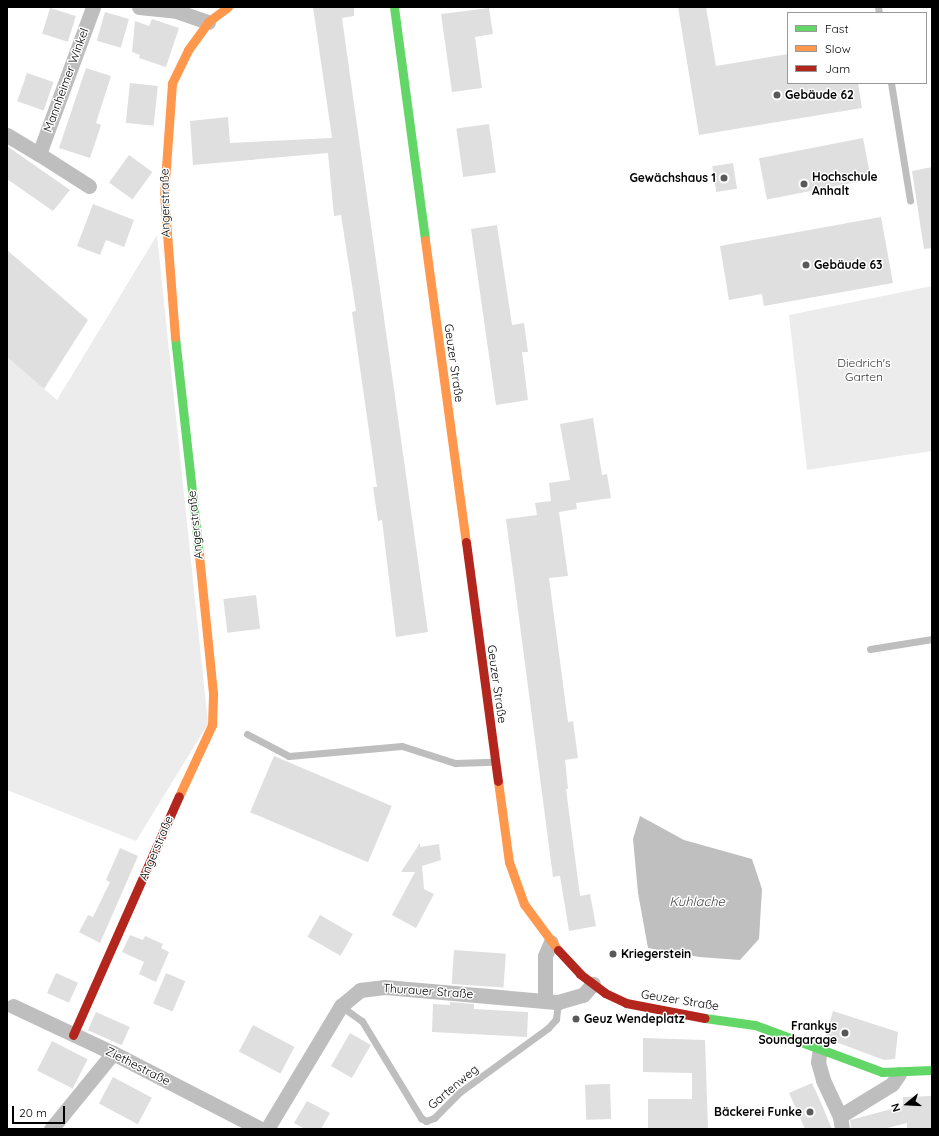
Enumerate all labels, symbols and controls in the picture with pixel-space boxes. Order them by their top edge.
legend [787,12,927,84]
text: Fast [825,21,849,36]
street label: Mannheimer Winkel [40,26,92,134]
text: Slow [825,41,851,56]
text: Jam [825,61,850,76]
place label: Gebäude 62 [785,88,854,102]
marker: Gebäude 62 [772,90,782,100]
street label: Angerstraße [157,168,173,238]
place label: Hochschule Anhalt [812,170,878,198]
place label: Gewächshaus 1 [629,171,716,185]
marker: Gewächshaus 1 [719,173,729,183]
marker: Hochschule Anhalt [799,179,809,189]
place label: Gebäude 63 [814,258,882,272]
marker: Gebäude 63 [801,260,811,270]
street label: Geuzer Straße [441,323,467,403]
park label: Diedrich's Garten [837,356,891,384]
street label: Angerstraße [184,490,206,560]
street label: Geuzer Straße [484,644,510,724]
street label: Angerstraße [136,814,176,882]
water label: Kuhlache [669,893,725,909]
place label: Kriegerstein [621,947,691,961]
marker: Kriegerstein [608,949,618,959]
street label: Thurauer Straße [382,981,474,1001]
street label: Geuzer Straße [640,987,720,1013]
place label: Geuz Wendeplatz [584,1012,685,1026]
marker: Geuz Wendeplatz [571,1014,581,1024]
place label: Frankys Soundgarage [758,1019,837,1047]
marker: Frankys Soundgarage [840,1028,850,1038]
street label: Ziethestraße [103,1044,173,1088]
street label: Gartenweg [425,1062,481,1112]
north arrow [887,1084,927,1124]
scale bar [14,1098,67,1124]
text: N [888,1102,903,1114]
text: 20 m [19,1105,47,1120]
place label: Bäckerei Funke [714,1105,802,1119]
marker: Bäckerei Funke [805,1107,815,1117]

